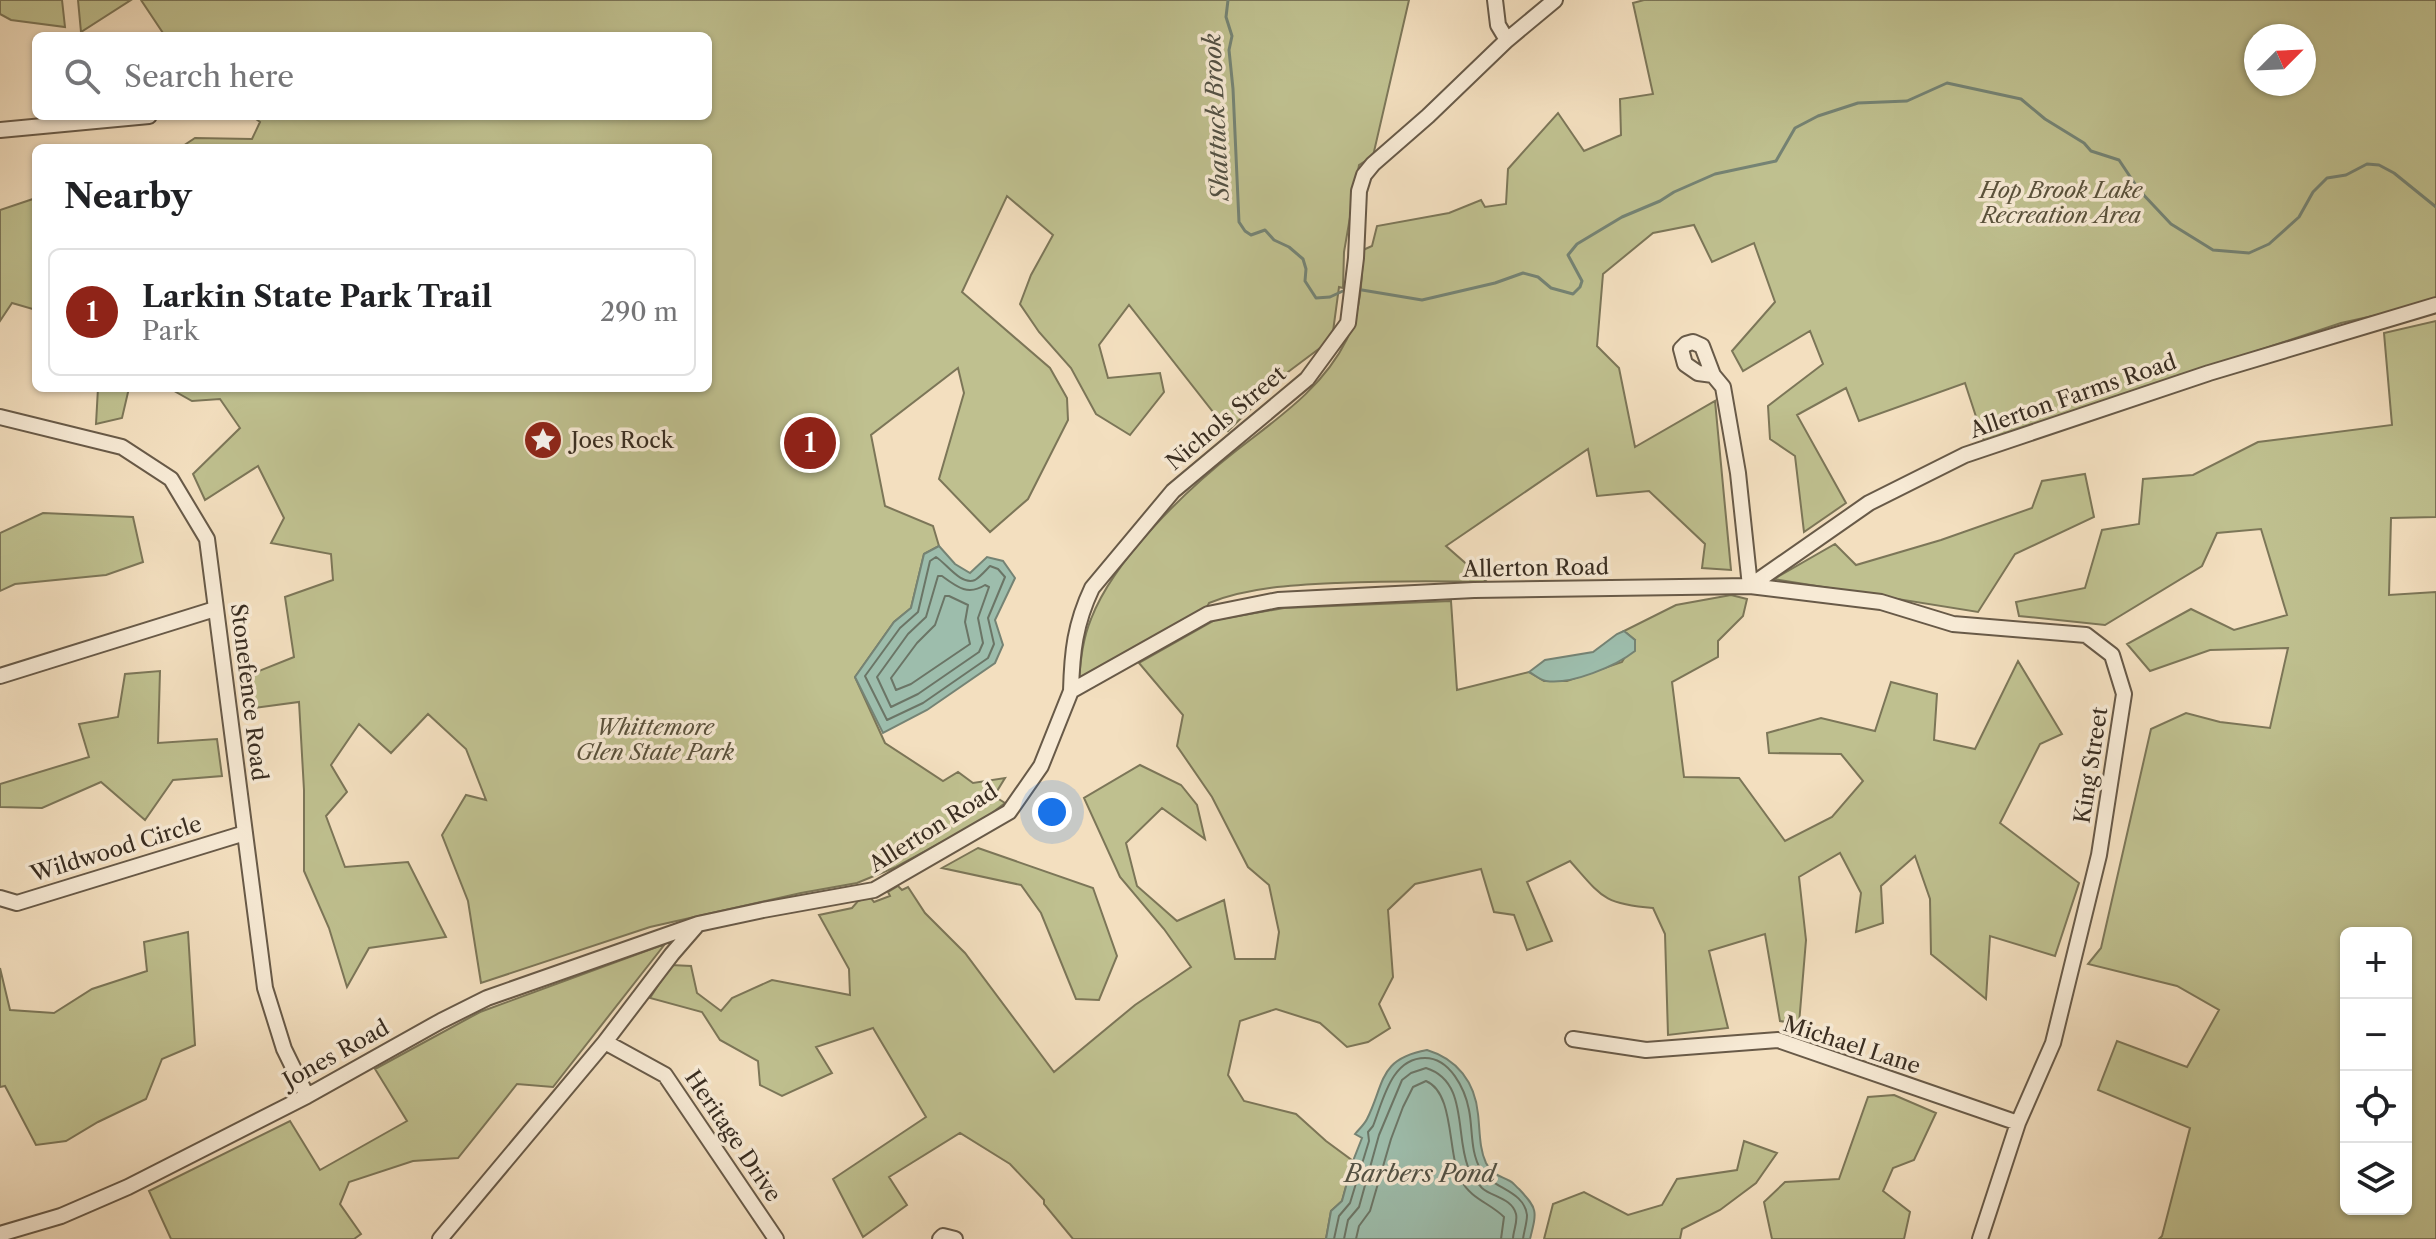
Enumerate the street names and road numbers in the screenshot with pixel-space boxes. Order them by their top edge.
street label: Allerton Farms Road [1965,348,2180,444]
street label: Nichols Street [1161,360,1291,476]
street label: Allerton Road [1462,553,1609,583]
street label: Stonefence Road [225,602,273,782]
street label: King Street [2068,705,2114,825]
street label: Allerton Road [863,778,1002,879]
street label: Wildwood Circle [26,810,205,888]
street label: Michael Lane [1780,1010,1924,1080]
street label: Jones Road [276,1014,394,1096]
street label: Heritage Drive [679,1065,787,1207]

